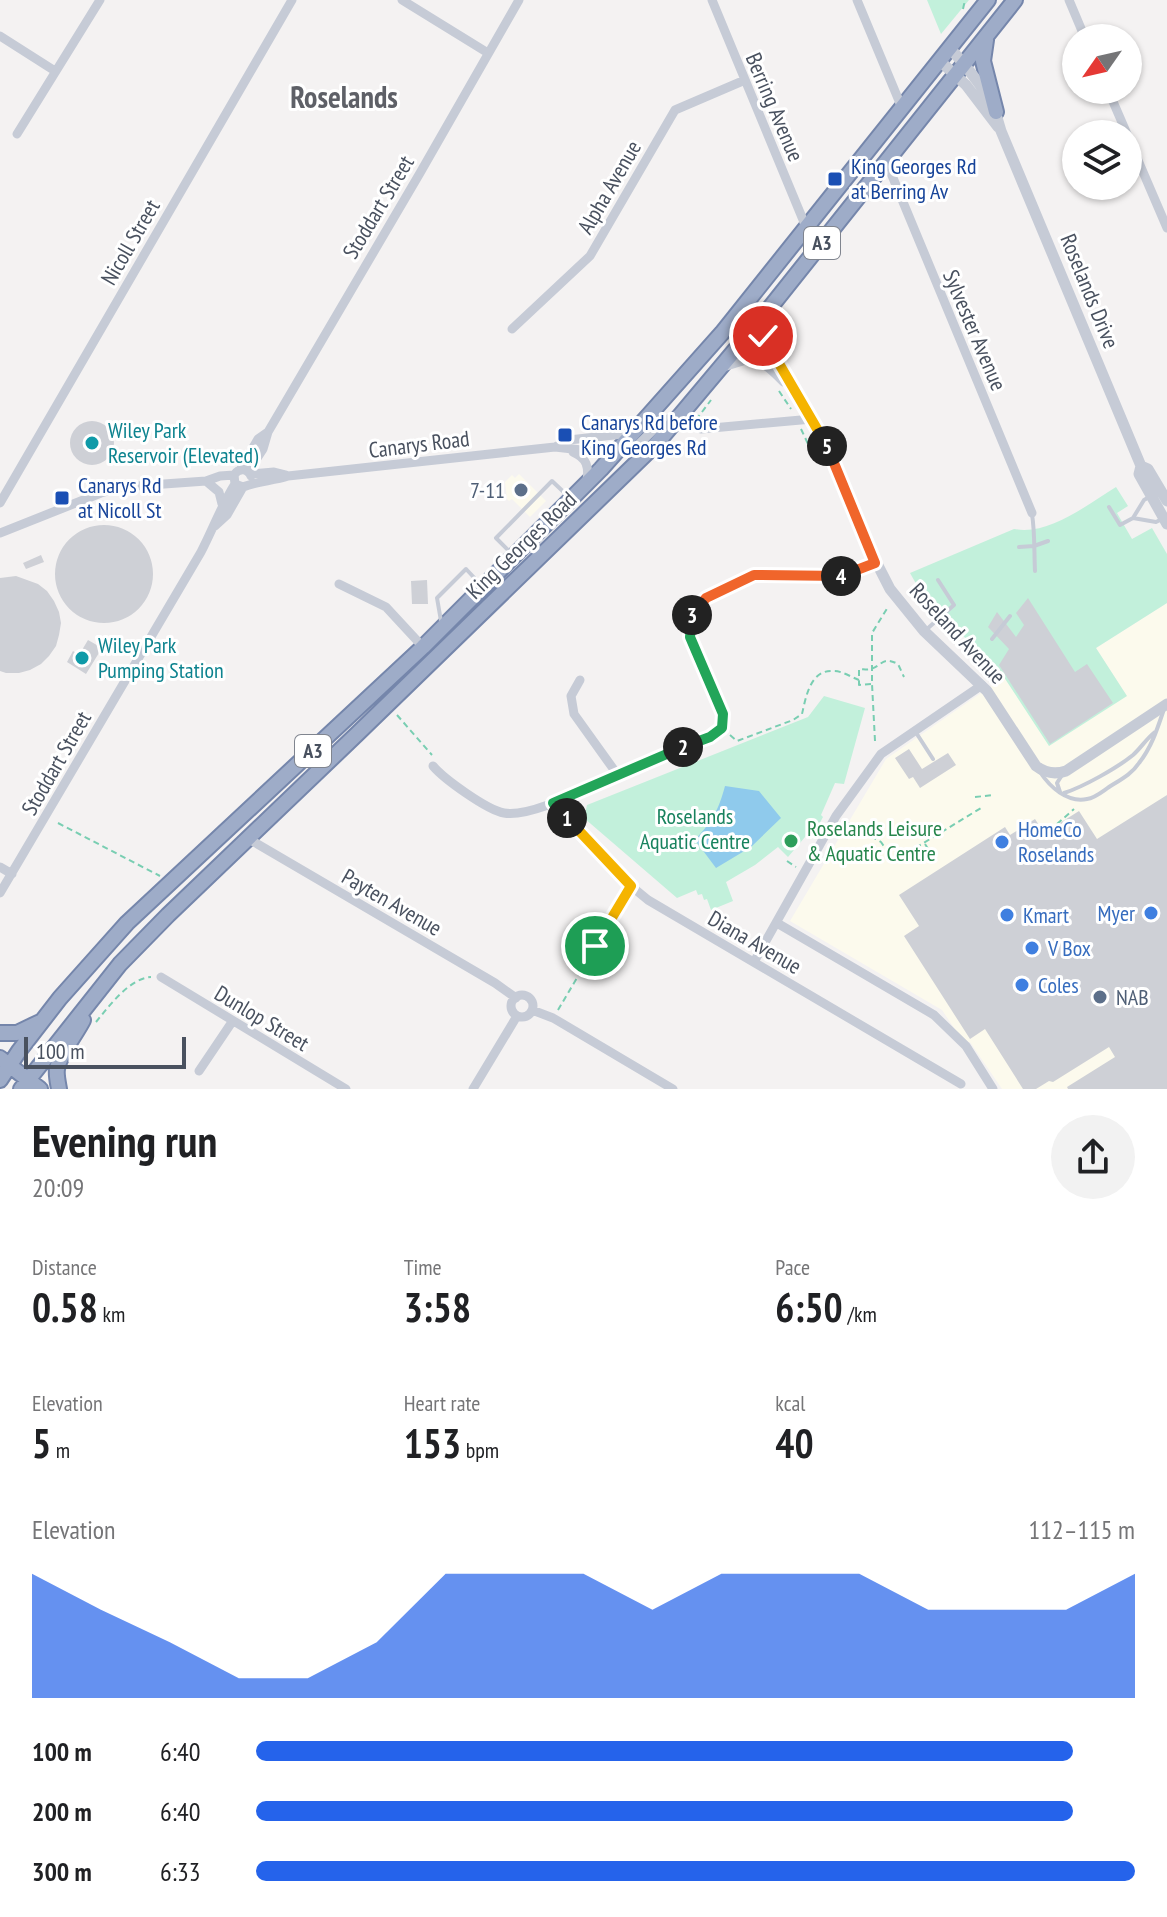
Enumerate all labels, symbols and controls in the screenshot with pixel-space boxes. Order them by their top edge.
north arrow [1062,24,1142,104]
map controls [1062,24,1142,200]
street label: Berring Avenue [740,49,810,165]
district label: Roselands [290,77,398,116]
button: layers [1062,120,1142,200]
street label: Alpha Avenue [571,135,647,239]
street label: Stoddart Street [336,150,420,264]
place label: King Georges Rd at Berring Av [851,152,977,205]
marker: King Georges Rd at Berring Av [826,170,844,188]
street label: Nicoll Street [94,194,166,290]
road number: A3 [804,227,840,259]
street label: Roselands Drive [1054,230,1126,352]
street label: Sylvester Avenue [937,265,1013,395]
pin [729,302,797,370]
icon: check [741,314,785,358]
place label: Canarys Rd before King Georges Rd [581,408,718,461]
place label: Wiley Park Reservoir (Elevated) [108,416,259,469]
street label: Canarys Road [367,424,471,464]
marker: Canarys Rd before King Georges Rd [556,426,574,444]
pin: 5 [807,426,847,466]
text: 5 [822,432,832,460]
marker: Wiley Park Reservoir (Elevated) [83,434,101,452]
place label: Canarys Rd at Nicoll St [78,471,162,524]
place label: 7-11 [470,476,505,504]
marker: 7-11 [512,481,530,499]
street label: King Georges Road [460,485,582,605]
marker: Canarys Rd at Nicoll St [53,489,71,507]
pin: 4 [821,556,861,596]
text: 4 [836,562,846,590]
street label: Roseland Avenue [904,576,1012,690]
pin: 3 [672,595,712,635]
text: 3 [687,601,697,629]
place label: Wiley Park Pumping Station [98,631,224,684]
marker: Wiley Park Pumping Station [73,649,91,667]
street label: Stoddart Street [15,706,97,820]
pin: 2 [663,727,703,767]
text: 2 [678,733,688,761]
road number: A3 [295,735,331,767]
pin: 1 [547,798,587,838]
park label: Roselands Aquatic Centre [640,802,750,855]
text: 1 [562,804,572,832]
place label: Roselands Leisure & Aquatic Centre [807,814,942,867]
place label: HomeCo Roselands [1018,815,1094,868]
marker: Roselands Leisure & Aquatic Centre [782,832,800,850]
marker: HomeCo Roselands [993,833,1011,851]
street label: Payten Avenue [337,862,447,942]
place label: Myer [1098,899,1135,927]
place label: Kmart [1023,901,1069,929]
street label: Diana Avenue [703,904,807,980]
marker: Myer [1142,904,1160,922]
marker: Kmart [998,906,1016,924]
pin [561,912,629,980]
icon: arrive [573,924,617,968]
place label: V Box [1047,934,1091,962]
marker: V Box [1023,939,1041,957]
place label: Coles [1038,971,1079,999]
marker: Coles [1013,976,1031,994]
street label: Dunlop Street [210,979,314,1057]
place label: NAB [1116,983,1149,1011]
marker: NAB [1091,988,1109,1006]
scale bar [24,1033,186,1069]
text: 100 m [36,1037,85,1065]
text: Evening run [32,1112,217,1169]
button: share [1051,1115,1135,1199]
text: 20:09 [32,1171,84,1204]
text: Distance [32,1253,97,1281]
text: Time [404,1253,442,1281]
text: Pace [775,1253,810,1281]
text: 0.58 [32,1281,98,1333]
text: 3:58 [404,1281,471,1333]
text: 6:50 [775,1281,843,1333]
text: km [98,1300,125,1328]
text: /km [843,1300,877,1328]
text: Elevation [32,1389,103,1417]
text: Heart rate [404,1389,480,1417]
text: kcal [775,1389,805,1417]
text: 5 [32,1417,51,1469]
text: 153 [404,1417,461,1469]
text: 40 [775,1417,814,1469]
text: m [51,1436,70,1464]
text: bpm [461,1436,499,1464]
text: Elevation [32,1513,115,1546]
text: 112–115 m [1029,1513,1135,1546]
text: 100 m [32,1735,92,1768]
text: 6:40 [160,1735,200,1768]
text: 200 m [32,1795,92,1828]
text: 6:40 [160,1795,200,1828]
text: 300 m [32,1855,92,1888]
text: 6:33 [160,1855,200,1888]

